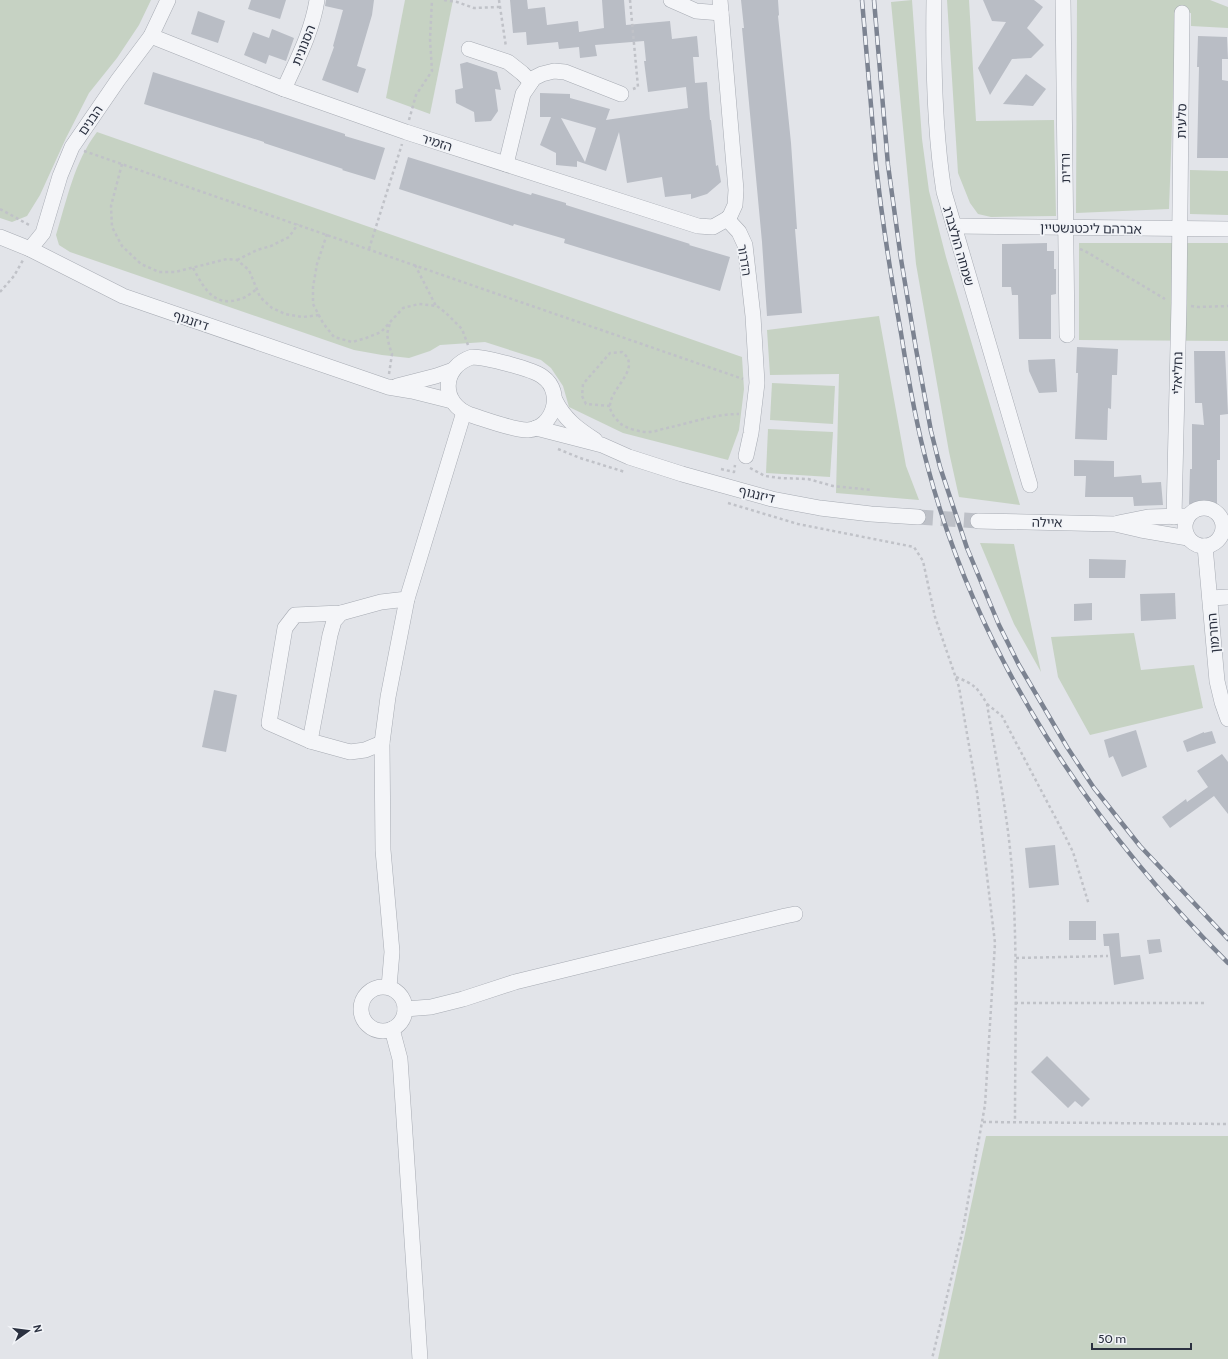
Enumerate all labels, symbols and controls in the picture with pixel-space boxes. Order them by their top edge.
street label: הסנונית [288,22,318,68]
street label: הבנים [74,102,106,138]
street label: סלעית [1173,103,1189,139]
street label: הזמיר [420,130,454,154]
street label: ורדית [1057,153,1073,183]
street label: שמחה הולצברג [940,204,978,288]
street label: אברהם ליכטנשטיין [1040,219,1142,237]
street label: הדרור [735,243,755,277]
street label: דיזנגוף [171,306,211,334]
street label: נחליאלי [1169,351,1185,395]
street label: דיזנגוף [737,482,777,506]
street label: איילה [1032,514,1062,530]
street label: החרמון [1203,612,1223,654]
north arrow [8,1311,48,1351]
text: N [30,1323,45,1334]
scale bar [1092,1325,1191,1351]
text: 50 m [1098,1331,1126,1346]

